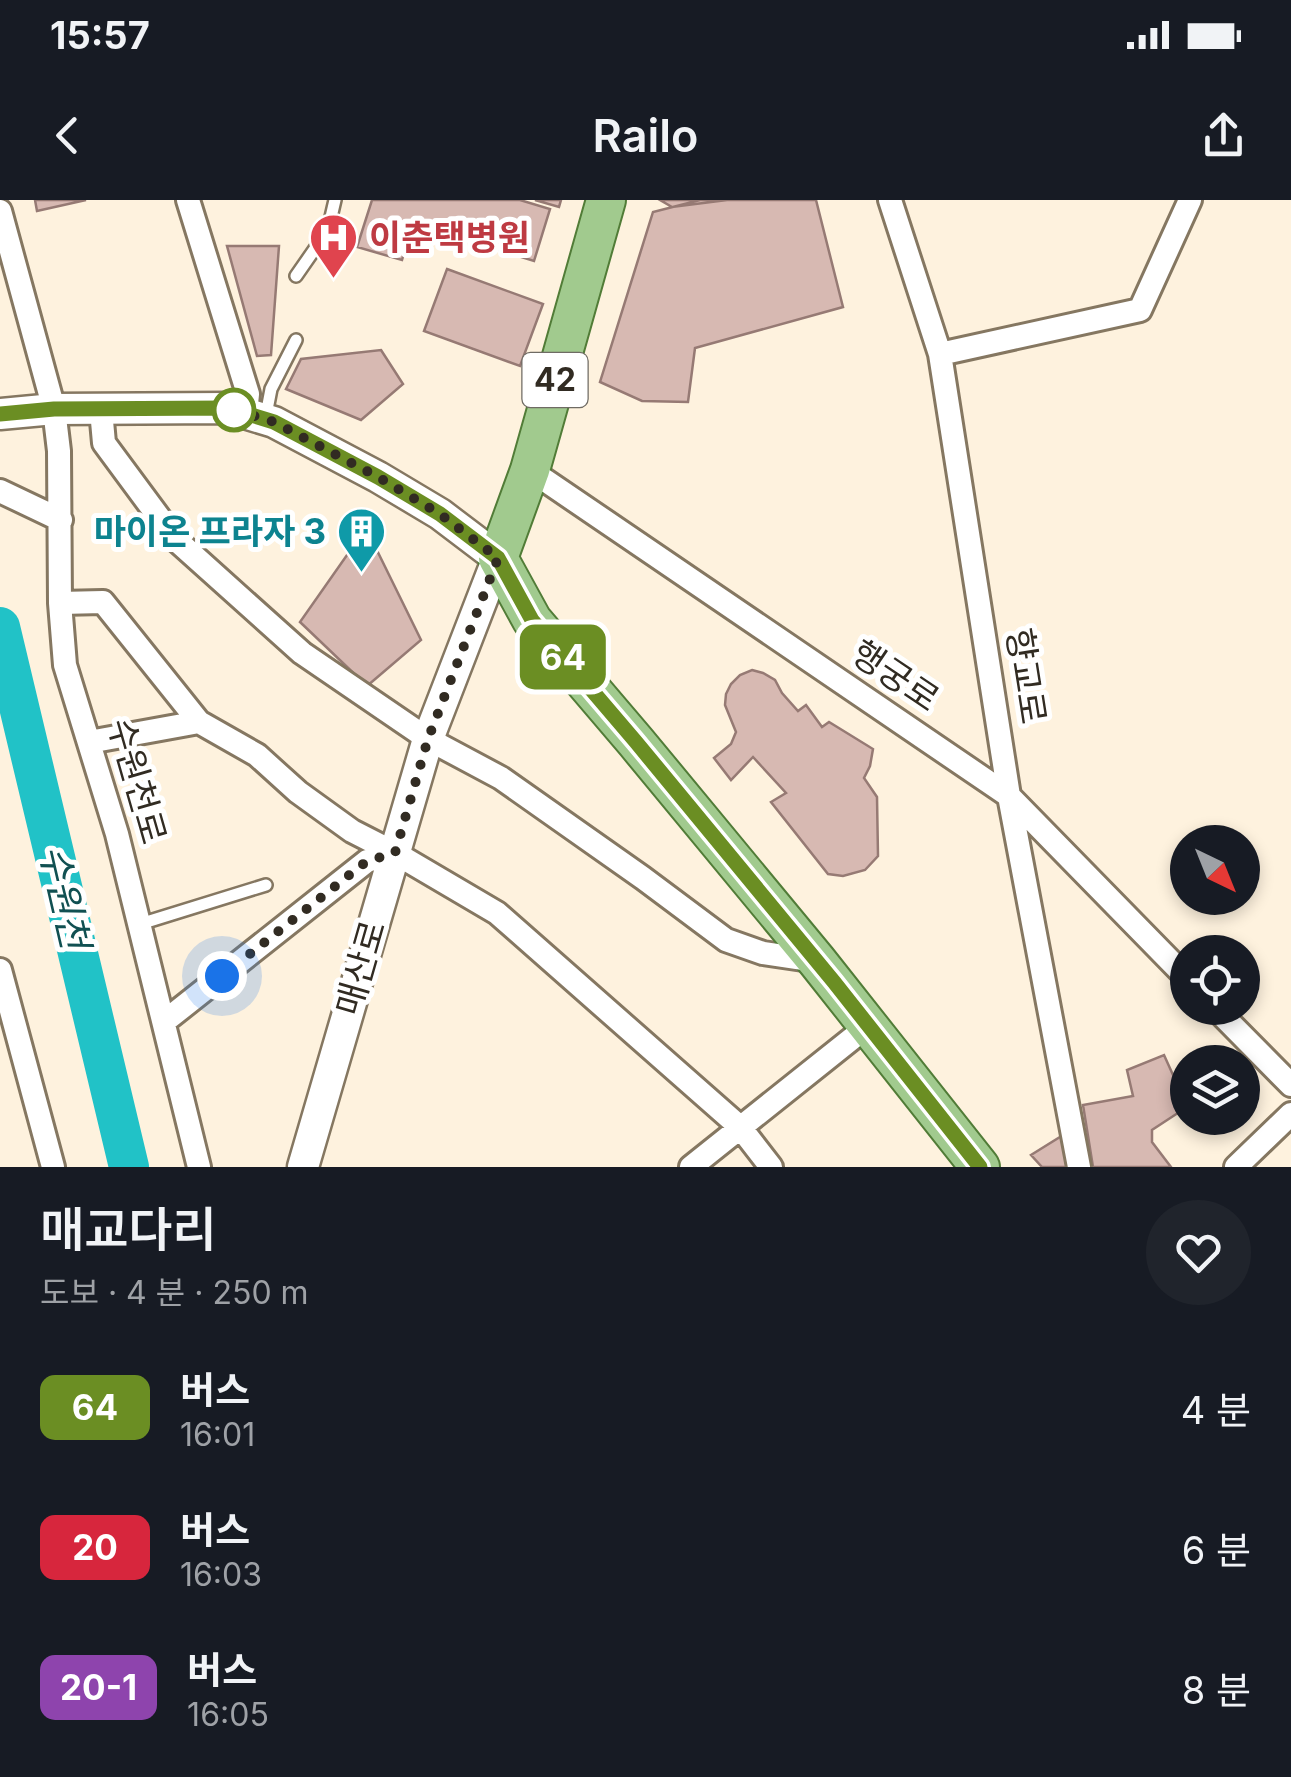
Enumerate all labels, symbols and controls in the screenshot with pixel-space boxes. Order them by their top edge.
text: 15:57 [50,12,150,58]
icon: back [40,108,95,163]
text: Railo [593,108,698,163]
icon: share [1196,108,1251,163]
hospital icon: 이춘택병원 [308,212,360,280]
place label: 이춘택병원 [369,216,530,258]
road number: 42 [522,353,588,407]
unlabelled marker [213,389,255,431]
building icon: 마이온 프라자 3 [335,506,387,574]
place label: 마이온 프라자 3 [94,510,326,552]
line badge: 64 [518,624,608,690]
street label: 향교로 [999,625,1055,727]
street label: 행궁로 [844,631,947,720]
text: 64 [540,636,586,678]
street label: 수원천로 [100,713,176,848]
north arrow [1170,825,1260,915]
map controls [1170,825,1260,1135]
water label: 수원천 [31,841,100,957]
street label: 매산로 [327,916,394,1020]
button: locate [1170,935,1260,1025]
your location [197,951,247,1001]
button: layers [1170,1045,1260,1135]
text: 매교다리 [40,1200,217,1259]
button: heart [1146,1200,1251,1305]
text: 도보 · 4 분 · 250 m [40,1273,309,1312]
text: 버스 [180,1367,250,1413]
text: 64 [72,1386,118,1428]
text: 4 분 [1181,1387,1251,1433]
text: 16:01 [180,1415,255,1454]
text: 버스 [180,1507,250,1553]
text: 20 [72,1526,118,1568]
text: 6 분 [1182,1527,1251,1573]
text: 16:03 [180,1555,262,1594]
text: 버스 [187,1647,257,1693]
text: 20-1 [60,1666,137,1708]
text: 8 분 [1182,1667,1251,1713]
text: 16:05 [187,1695,269,1734]

